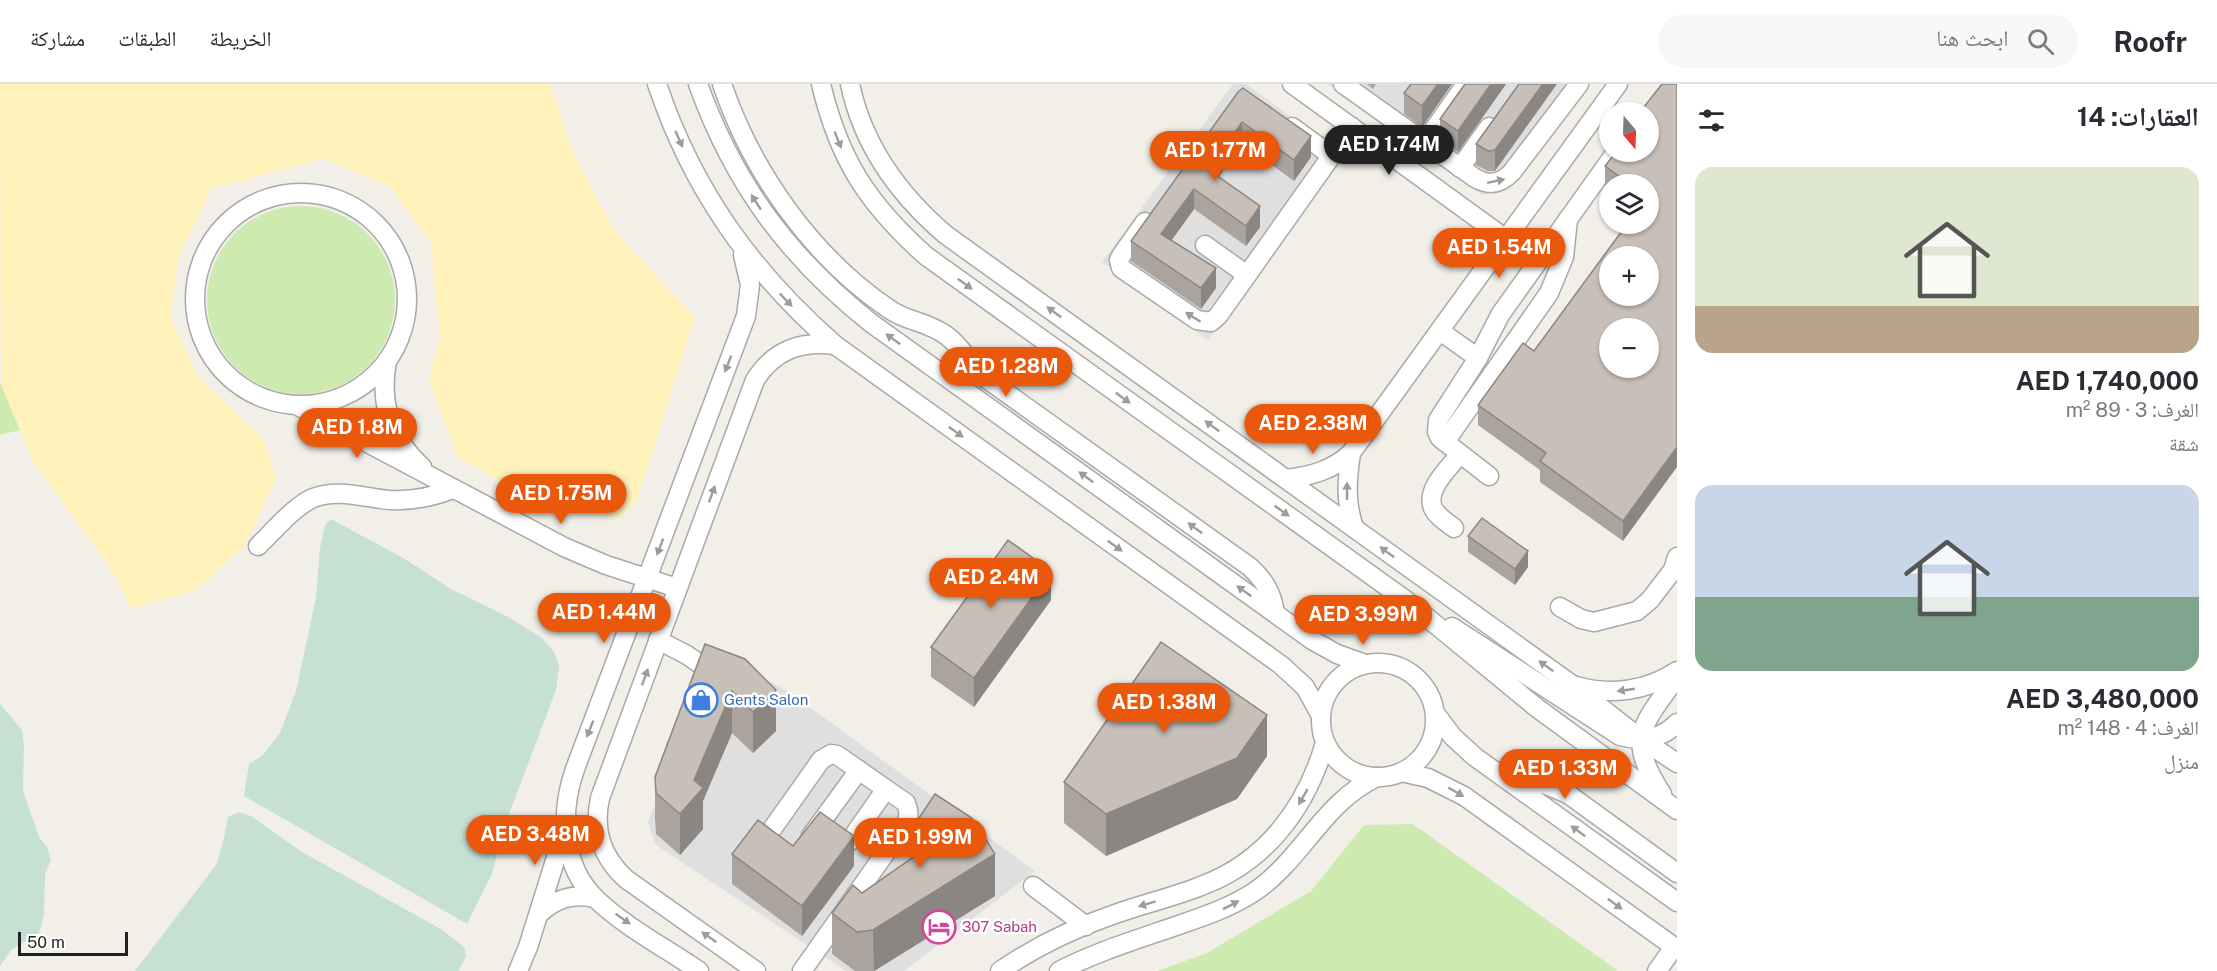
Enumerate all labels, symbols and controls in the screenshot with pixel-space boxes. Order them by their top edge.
search box [1658,14,2078,68]
text: ابحث هنا [1936,25,2009,51]
icon: search [2024,25,2057,58]
text: Roofr [2114,25,2187,58]
text: مشاركة [30,26,85,51]
text: الطبقات [118,26,177,51]
text: الخريطة [210,26,271,51]
text: العقارات: 14 [2077,101,2199,132]
north arrow [1599,102,1659,162]
map controls [1599,102,1659,378]
icon: filters [1695,104,1728,137]
pin: AED 1.74M [1320,125,1458,176]
one-way arrow [674,130,683,147]
one-way arrow [834,131,843,149]
pin: AED 1.77M [1146,131,1284,182]
text: AED 1.74M [1338,132,1440,156]
text: AED 1.77M [1164,138,1266,162]
button: layers [1599,174,1659,234]
one-way arrow [1487,176,1506,185]
one-way arrow [750,194,761,211]
icon: home [1893,206,2001,314]
pin: AED 1.54M [1430,228,1568,279]
text: AED 1.54M [1446,235,1552,259]
button: + [1599,246,1659,306]
one-way arrow [956,278,972,290]
one-way arrow [779,292,793,306]
one-way arrow [1046,306,1062,318]
one-way arrow [1185,311,1201,322]
button: − [1599,318,1659,378]
one-way arrow [886,333,902,345]
pin: AED 1.28M [937,347,1075,398]
text: AED 1.28M [953,354,1059,378]
one-way arrow [723,355,733,373]
text: AED 1,740,000 [2016,365,2199,396]
one-way arrow [1116,391,1131,403]
text: الغرف: 3 · 89 m² [2066,398,2199,422]
pin: AED 2.38M [1244,404,1382,455]
pin: AED 1.8M [295,408,419,459]
text: AED 2.38M [1258,411,1368,435]
text: AED 1.8M [311,415,403,439]
one-way arrow [1204,420,1220,432]
one-way arrow [948,426,964,438]
text: شقة [2169,432,2199,456]
one-way arrow [1078,471,1094,483]
pin: AED 1.75M [492,474,630,525]
text: AED 1.75M [510,481,612,505]
one-way arrow [1342,481,1352,500]
one-way arrow [707,484,717,502]
one-way arrow [1273,505,1289,517]
one-way arrow [1187,522,1203,534]
icon: home [1893,524,2001,632]
one-way arrow [655,538,665,556]
one-way arrow [1106,540,1122,552]
one-way arrow [1380,546,1396,558]
pin: AED 2.4M [929,558,1053,609]
text: AED 2.4M [943,565,1039,589]
one-way arrow [1237,585,1253,597]
pin: AED 1.44M [535,593,673,644]
pin: AED 3.99M [1294,595,1432,646]
text: AED 1.44M [552,600,656,624]
text: AED 3.99M [1308,602,1418,626]
one-way arrow [1538,660,1554,672]
one-way arrow [640,668,650,686]
shop icon: Gents Salon [683,682,719,718]
pin: AED 1.38M [1095,683,1233,734]
text: AED 3,480,000 [2006,683,2199,714]
one-way arrow [1616,685,1635,694]
text: AED 1.38M [1111,690,1217,714]
place label: Gents Salon [724,691,808,708]
text: الغرف: 4 · 148 m² [2057,716,2199,740]
one-way arrow [585,720,594,738]
pin: AED 1.33M [1496,749,1634,800]
text: منزل [2164,750,2199,774]
text: AED 1.33M [1512,756,1618,780]
one-way arrow [1448,787,1465,797]
one-way arrow [1298,789,1309,805]
pin: AED 3.48M [466,815,604,866]
pin: AED 1.99M [851,818,989,869]
text: AED 3.48M [480,822,590,846]
text: AED 1.99M [868,825,972,849]
one-way arrow [1571,826,1586,838]
one-way arrow [1607,898,1623,910]
one-way arrow [1138,900,1156,909]
one-way arrow [1222,900,1239,910]
hotel icon: 307 Sabah [921,909,957,945]
one-way arrow [615,913,631,924]
place label: 307 Sabah [962,918,1037,935]
scale bar [18,929,128,956]
one-way arrow [701,931,717,943]
text: 50 m [27,933,65,952]

